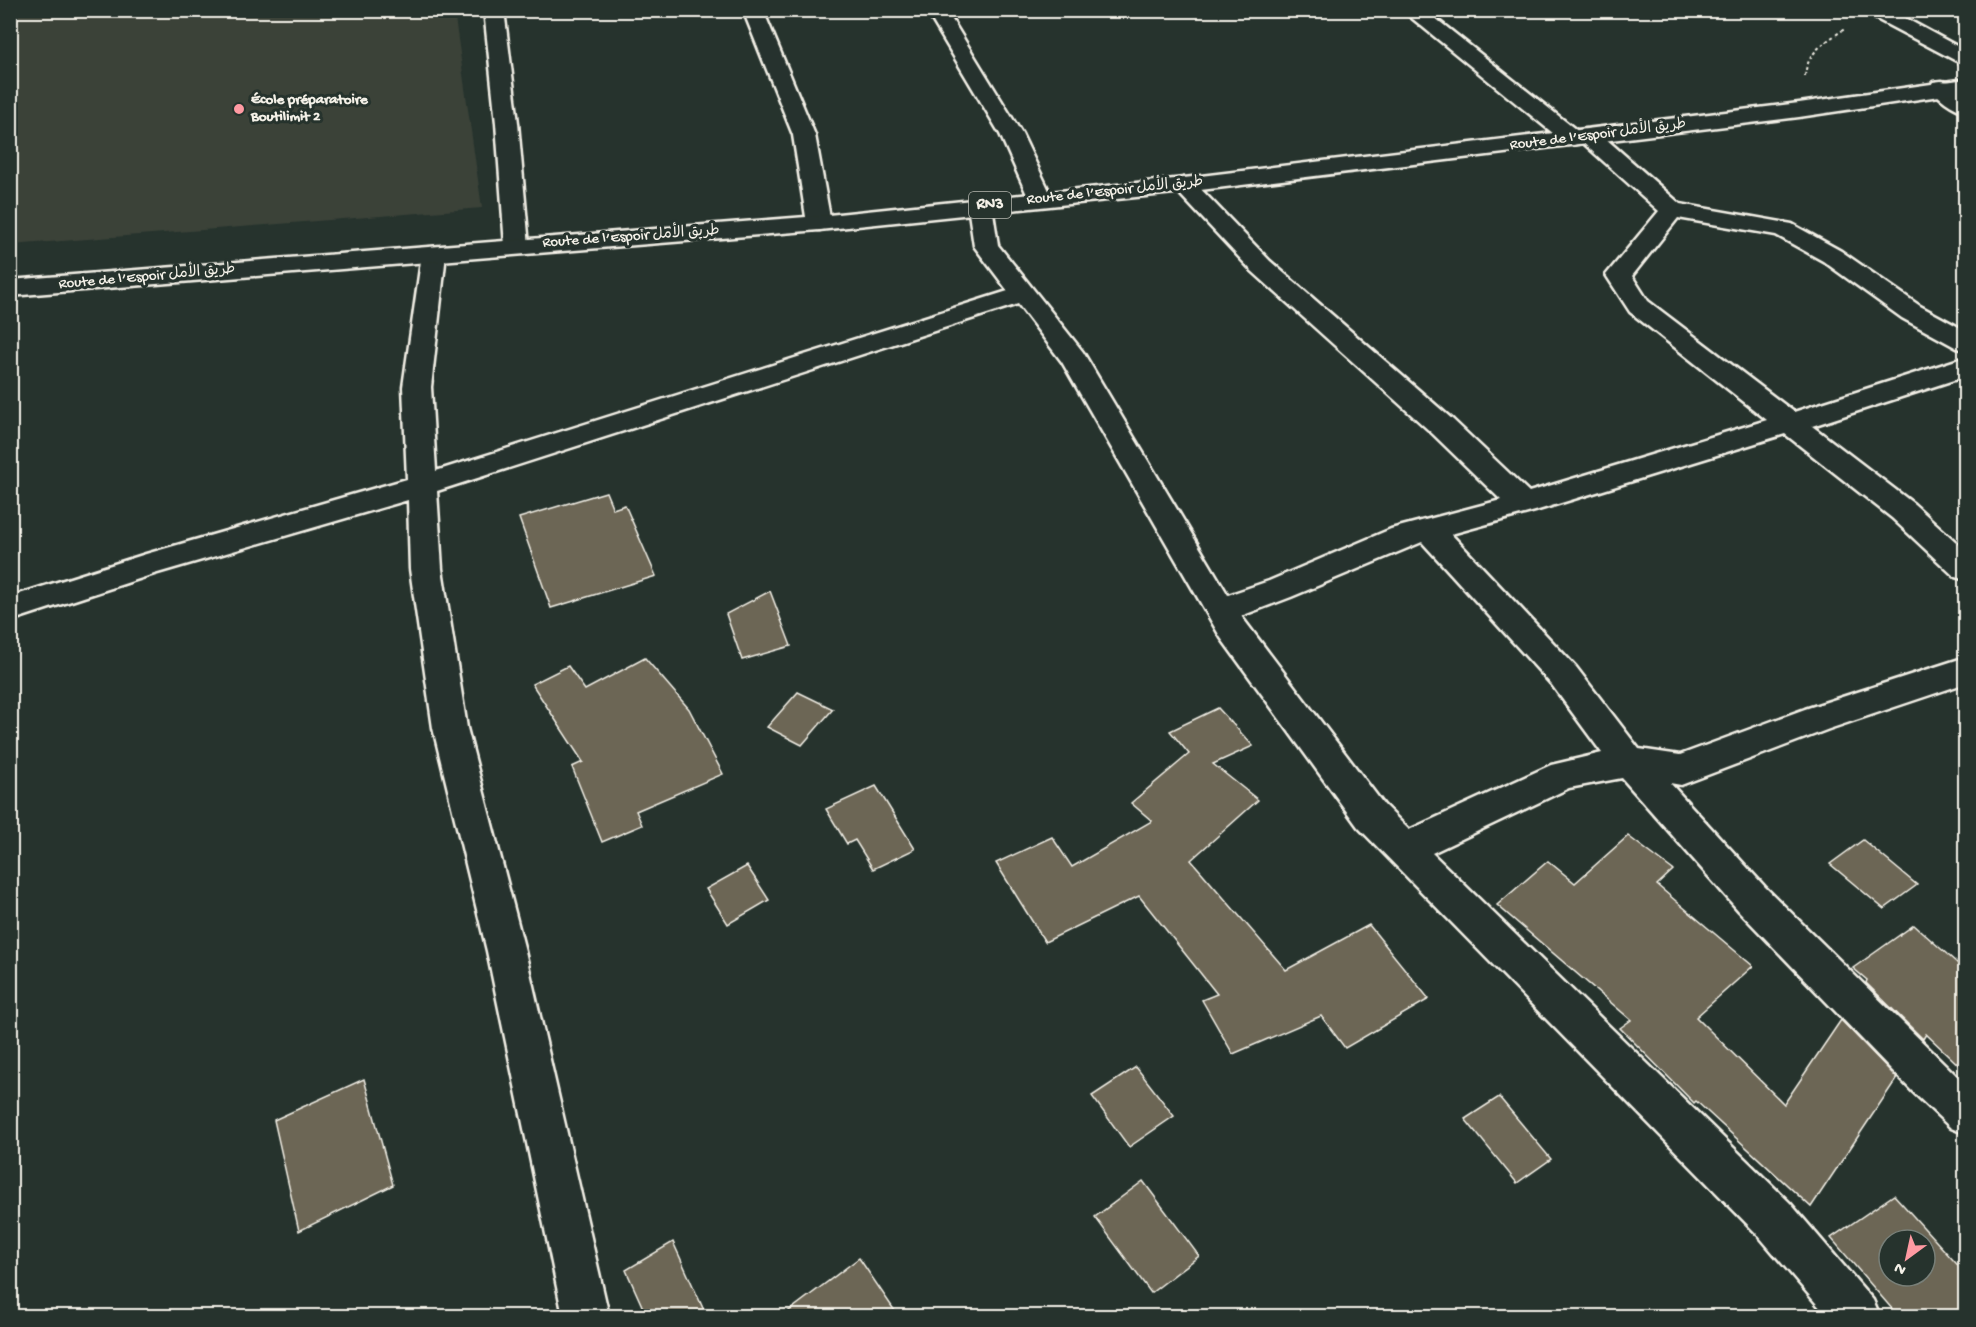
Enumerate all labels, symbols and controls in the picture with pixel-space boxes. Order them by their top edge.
place label: École préparatoire Boutilimit 2 [250,91,369,126]
marker: École préparatoire Boutilimit 2 [232,102,246,116]
street label: Route de l’Espoir طريق الأمل [1508,112,1687,155]
street label: Route de l’Espoir طريق الأمل [1026,170,1204,209]
road number: RN3 [969,192,1011,218]
street label: Route de l’Espoir طريق الأمل [542,219,720,252]
street label: Route de l’Espoir طريق الأمل [58,257,236,294]
north arrow [1877,1228,1937,1288]
text: N [1891,1257,1910,1278]

